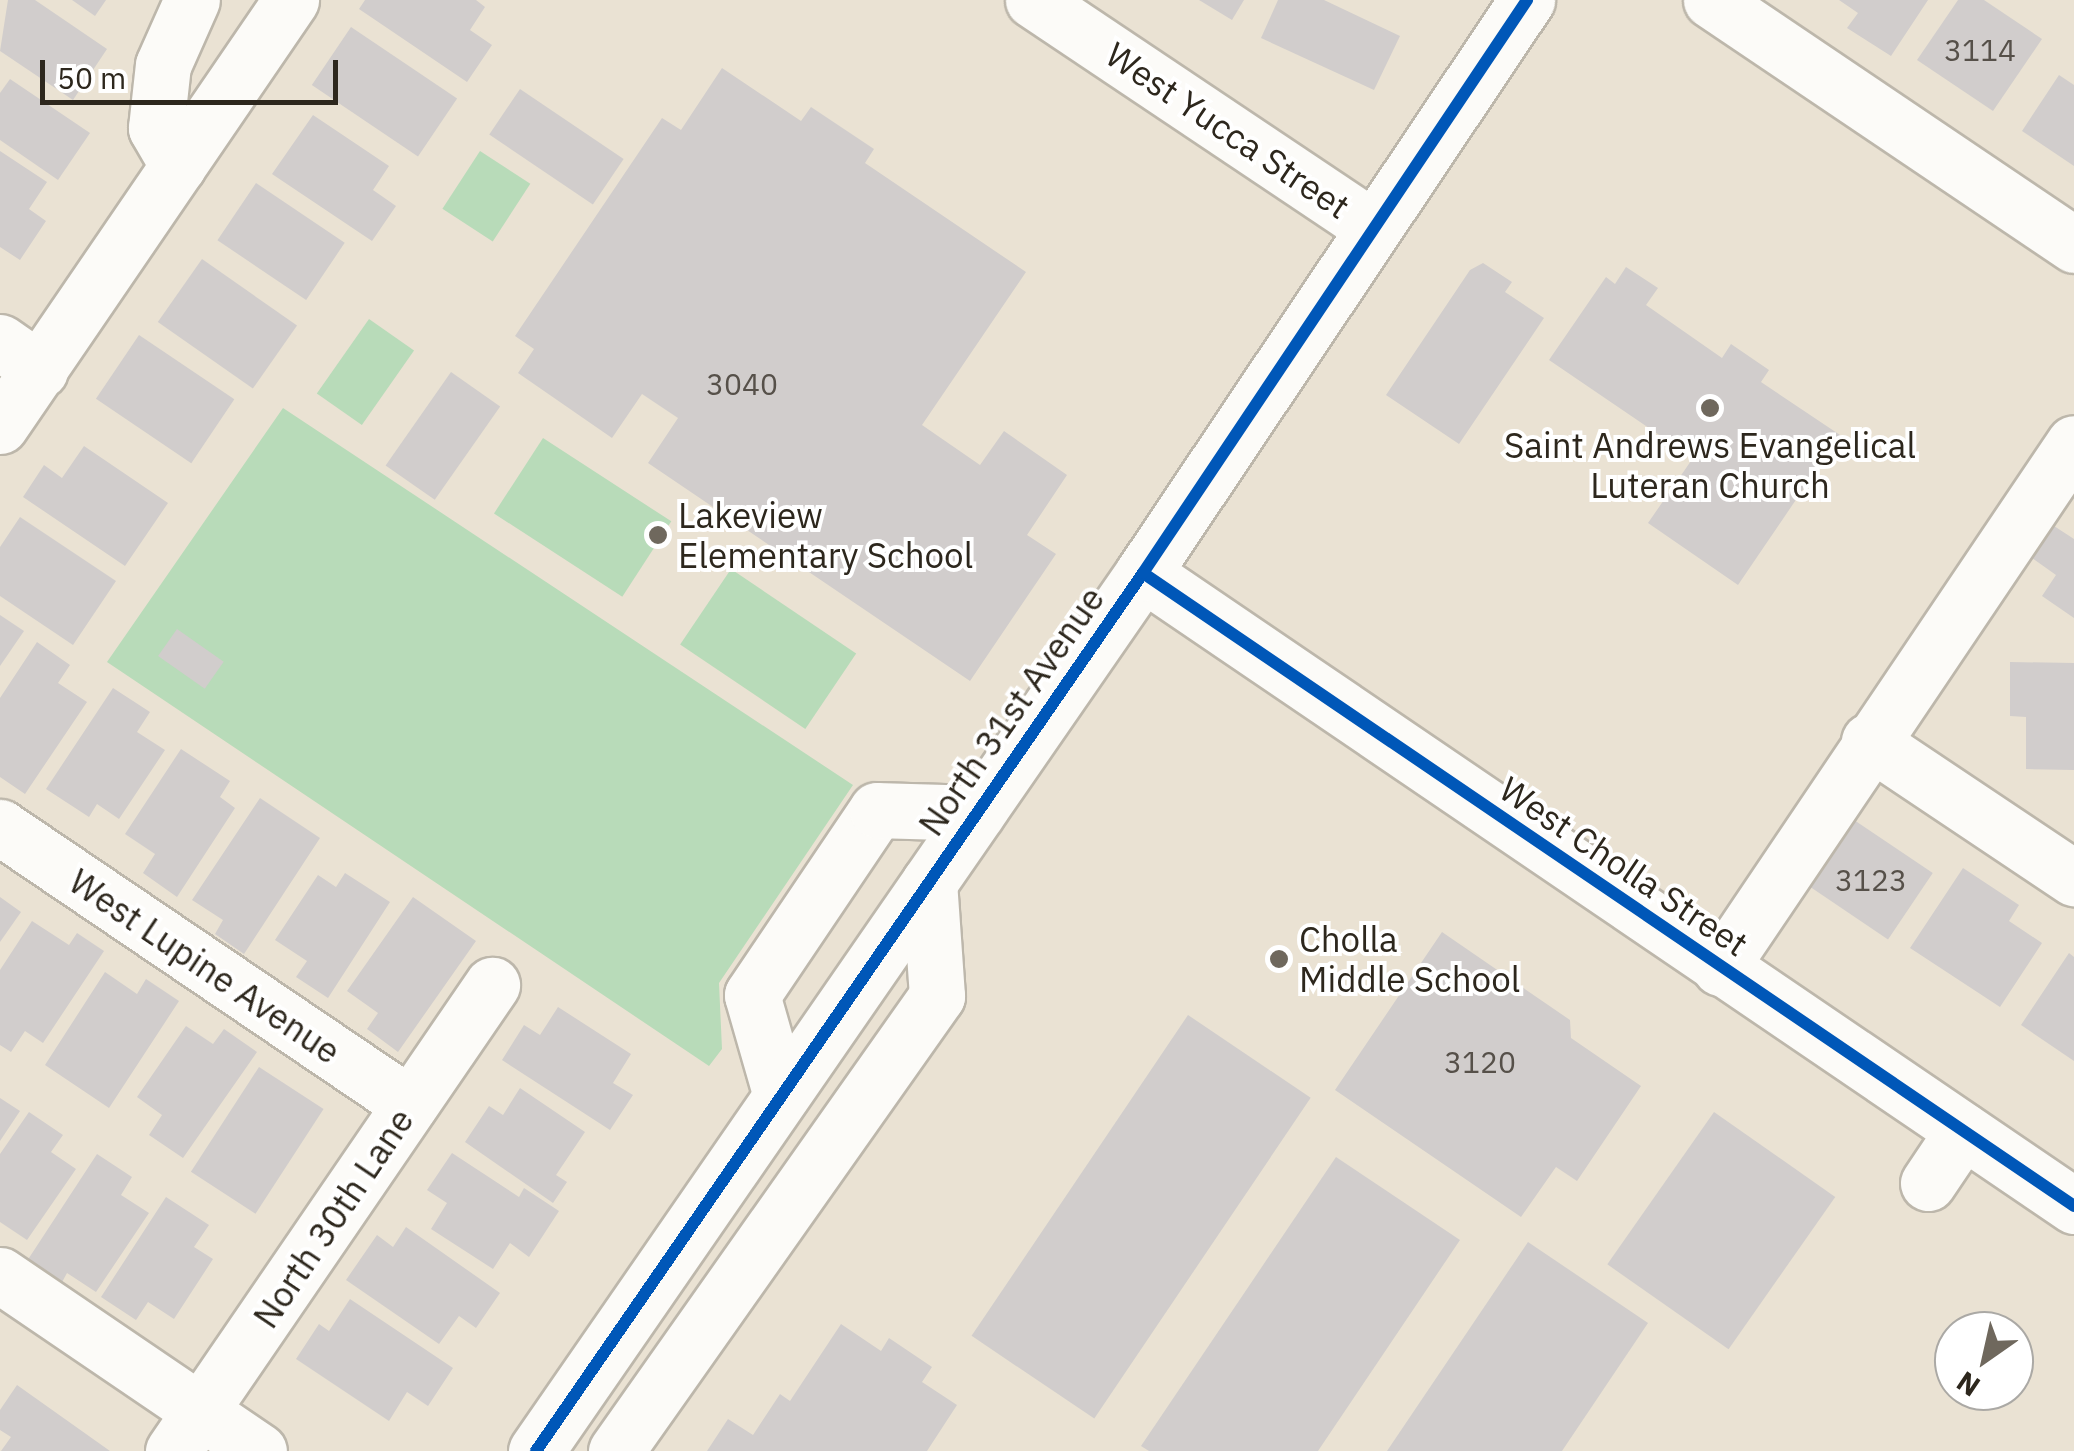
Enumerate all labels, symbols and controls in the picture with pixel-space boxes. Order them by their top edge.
house number: 3114 [1944,32,2016,68]
street label: West Yucca Street [1098,33,1358,227]
scale bar [45,40,342,102]
text: 50 m [57,58,126,97]
house number: 3040 [706,366,778,402]
marker: Saint Andrews Evangelical Luteran Church [1699,397,1721,419]
place label: Saint Andrews Evangelical Luteran Church [1504,424,1916,506]
place label: Lakeview Elementary School [678,494,973,576]
marker: Lakeview Elementary School [647,524,669,546]
street label: North 31st Avenue [909,579,1113,843]
street label: West Cholla Street [1492,767,1756,965]
street label: West Lupine Avenue [62,860,348,1072]
house number: 3123 [1835,862,1907,898]
place label: Cholla Middle School [1299,918,1520,1000]
marker: Cholla Middle School [1268,948,1290,970]
house number: 3120 [1444,1044,1516,1080]
street label: North 30th Lane [244,1100,422,1336]
north arrow [1934,1311,2034,1411]
text: N [1949,1364,1987,1406]

